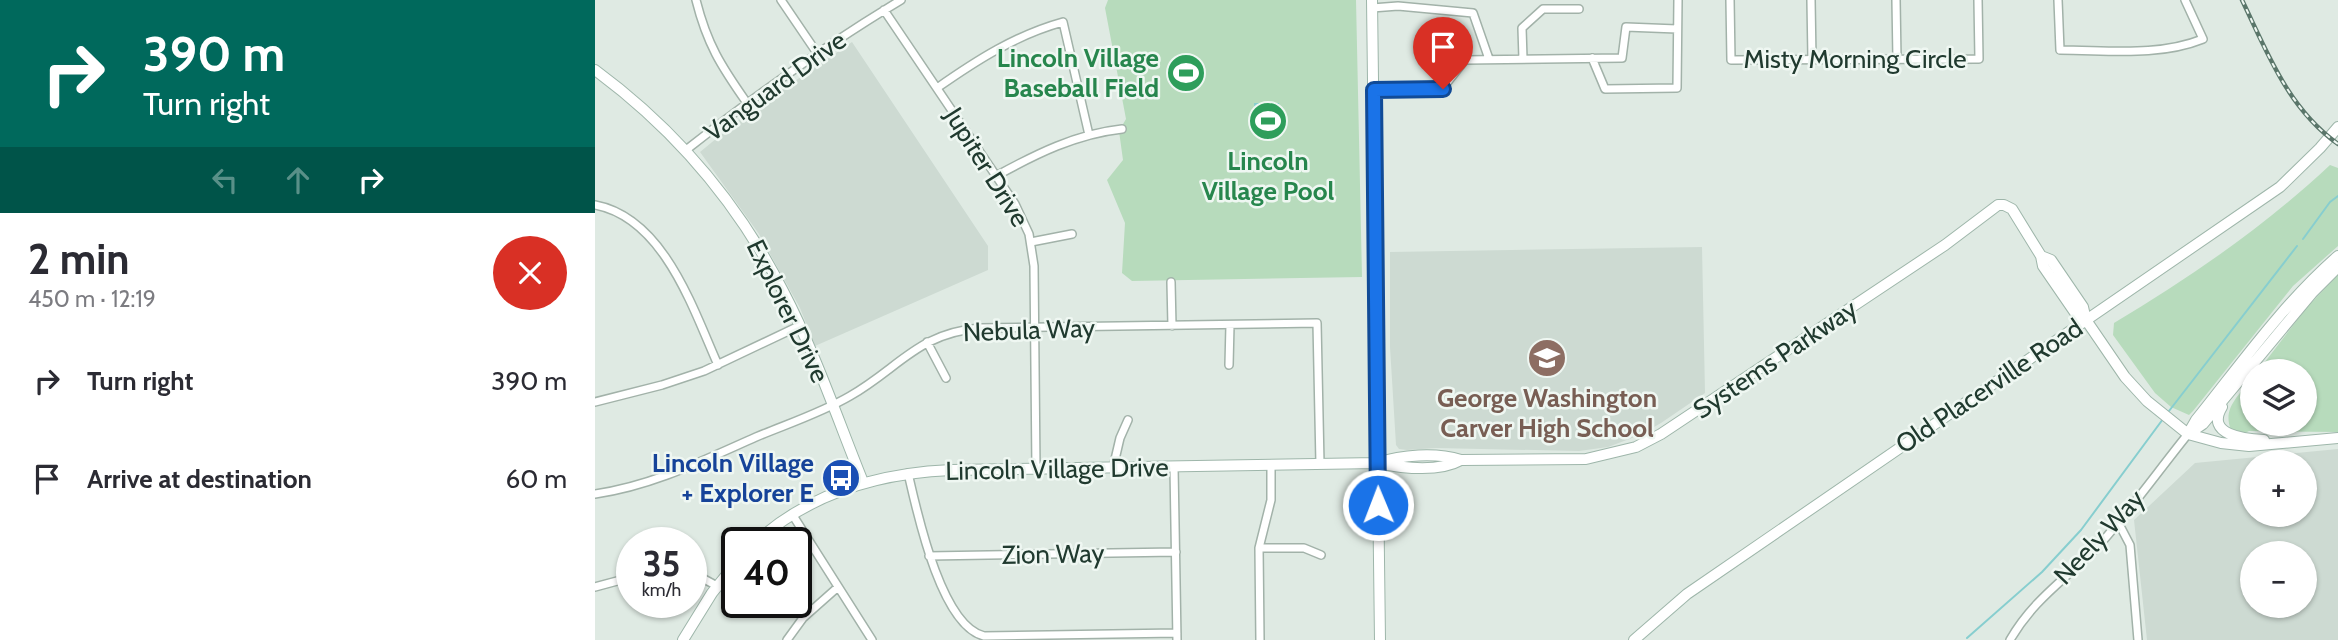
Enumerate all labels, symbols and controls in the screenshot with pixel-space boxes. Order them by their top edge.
pin [1413,17,1473,89]
text: 390 m [143,24,285,83]
street label: Vanguard Drive [698,24,852,148]
icon: right [28,28,119,119]
icon: arrive [1424,28,1462,66]
place label: Lincoln Village Baseball Field [997,42,1159,104]
street label: Misty Morning Circle [1744,43,1966,75]
sports icon: Lincoln Village Baseball Field [1165,52,1207,94]
text: Turn right [143,84,270,123]
sports icon: Lincoln Village Pool [1247,100,1289,142]
street label: Jupiter Drive [937,101,1036,232]
place label: Lincoln Village Pool [1202,145,1334,207]
icon: left [206,161,244,199]
icon: ahead [279,161,317,199]
icon: right [352,161,390,199]
text: 2 min [28,233,129,285]
street label: Explorer Drive [740,234,836,388]
button: close [493,236,567,310]
text: 450 m · 12:19 [28,285,156,313]
street label: Systems Parkway [1687,292,1863,426]
street label: Nebula Way [962,312,1096,348]
street label: Old Placerville Road [1889,312,2089,460]
school or university icon: George Washington Carver High School [1526,337,1568,379]
map controls [2240,359,2317,618]
button: layers [2240,359,2317,436]
icon: right [28,362,66,400]
text: Turn right [87,365,193,397]
text: 390 m [491,365,567,397]
place label: George Washington Carver High School [1437,382,1657,444]
place label: Lincoln Village + Explorer E [652,447,814,509]
button: + [2240,450,2317,527]
street label: Lincoln Village Drive [945,451,1169,487]
bus stop icon: Lincoln Village + Explorer E [820,457,862,499]
icon: arrive [28,460,66,498]
text: Arrive at destination [87,463,312,495]
text: 60 m [505,463,567,495]
position arrow [1341,468,1415,542]
street label: Neely Way [2047,483,2151,591]
speed limit sign: 40 [721,527,812,618]
street label: Zion Way [1001,537,1105,571]
button: − [2240,541,2317,618]
text: 35 [643,542,680,585]
text: km/h [642,579,681,601]

